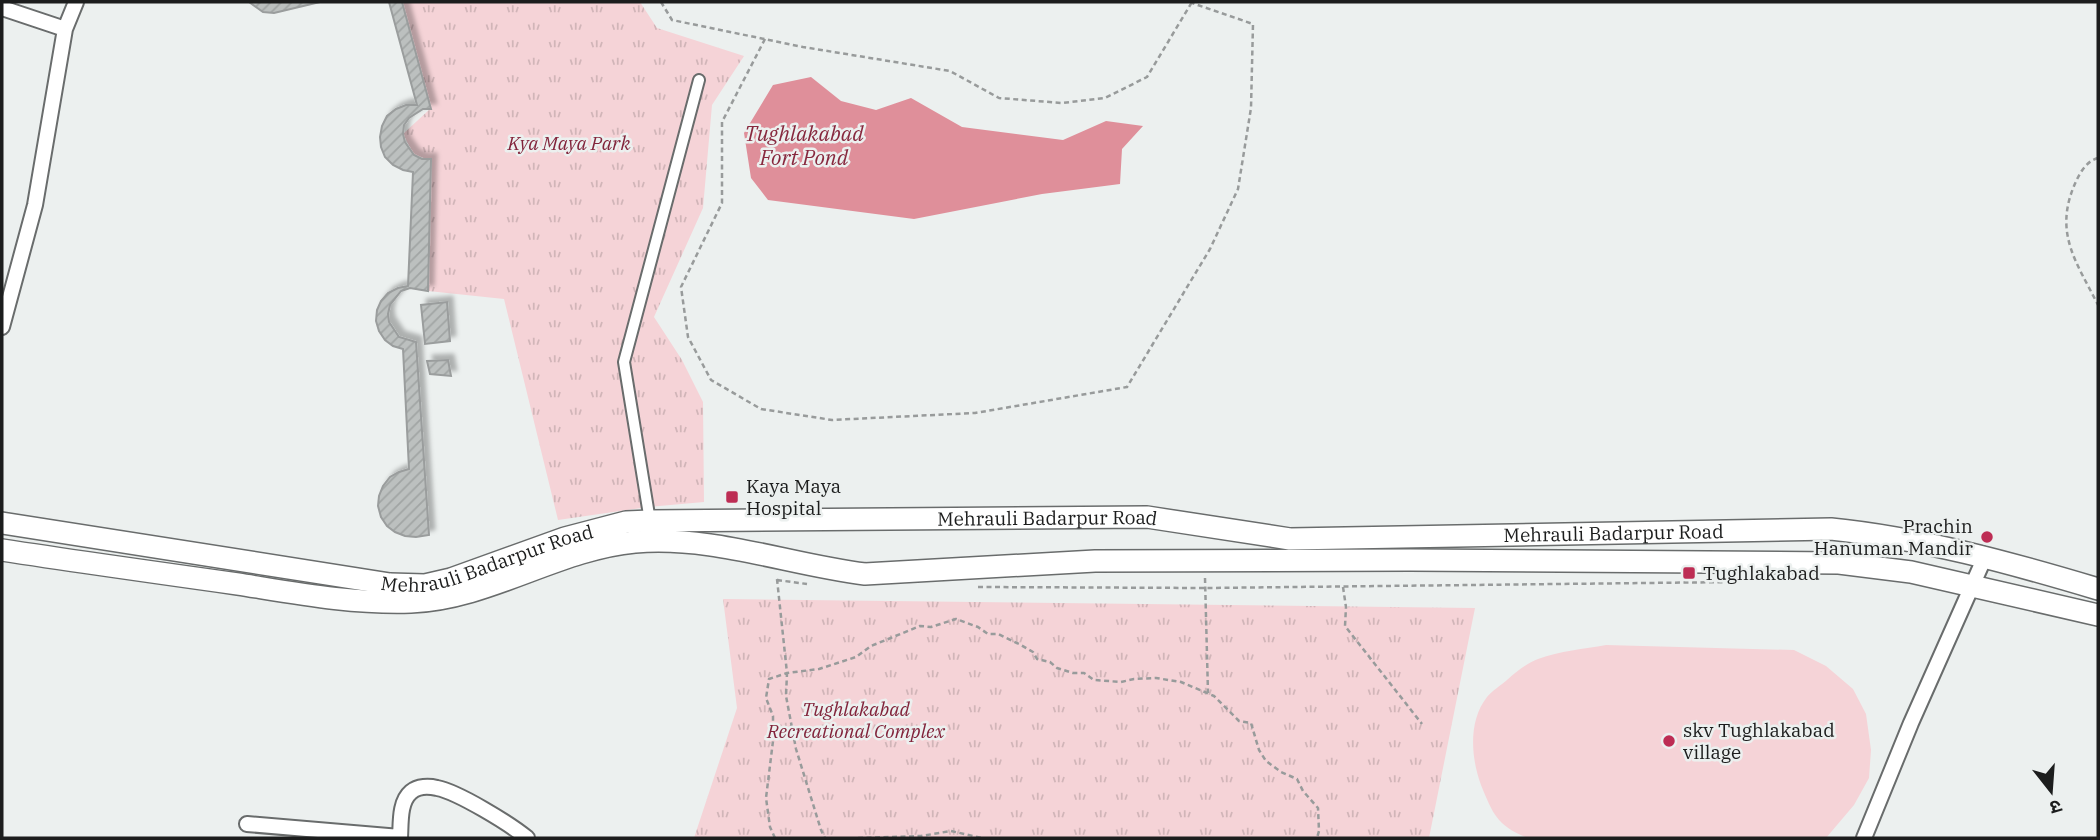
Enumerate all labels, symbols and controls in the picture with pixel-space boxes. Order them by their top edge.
water label: Tughlakabad Fort Pond [744,119,864,171]
park label: Kya Maya Park [507,131,631,155]
place label: Kaya Maya Hospital [746,474,841,520]
marker: Kaya Maya Hospital [724,489,740,505]
street label: Mehrauli Badarpur Road [937,505,1159,531]
place label: Prachin Hanuman Mandir [1814,514,1974,560]
street label: Mehrauli Badarpur Road [379,519,596,597]
street label: Mehrauli Badarpur Road [1503,519,1724,547]
marker: Prachin Hanuman Mandir [1979,529,1995,545]
place label: Tughlakabad [1703,561,1820,585]
marker: Tughlakabad [1681,565,1697,581]
park label: Tughlakabad Recreational Complex [766,697,945,743]
place label: skv Tughlakabad village [1683,718,1835,764]
marker: skv Tughlakabad village [1661,733,1677,749]
north arrow [2016,756,2086,826]
text: उ [2046,794,2065,821]

